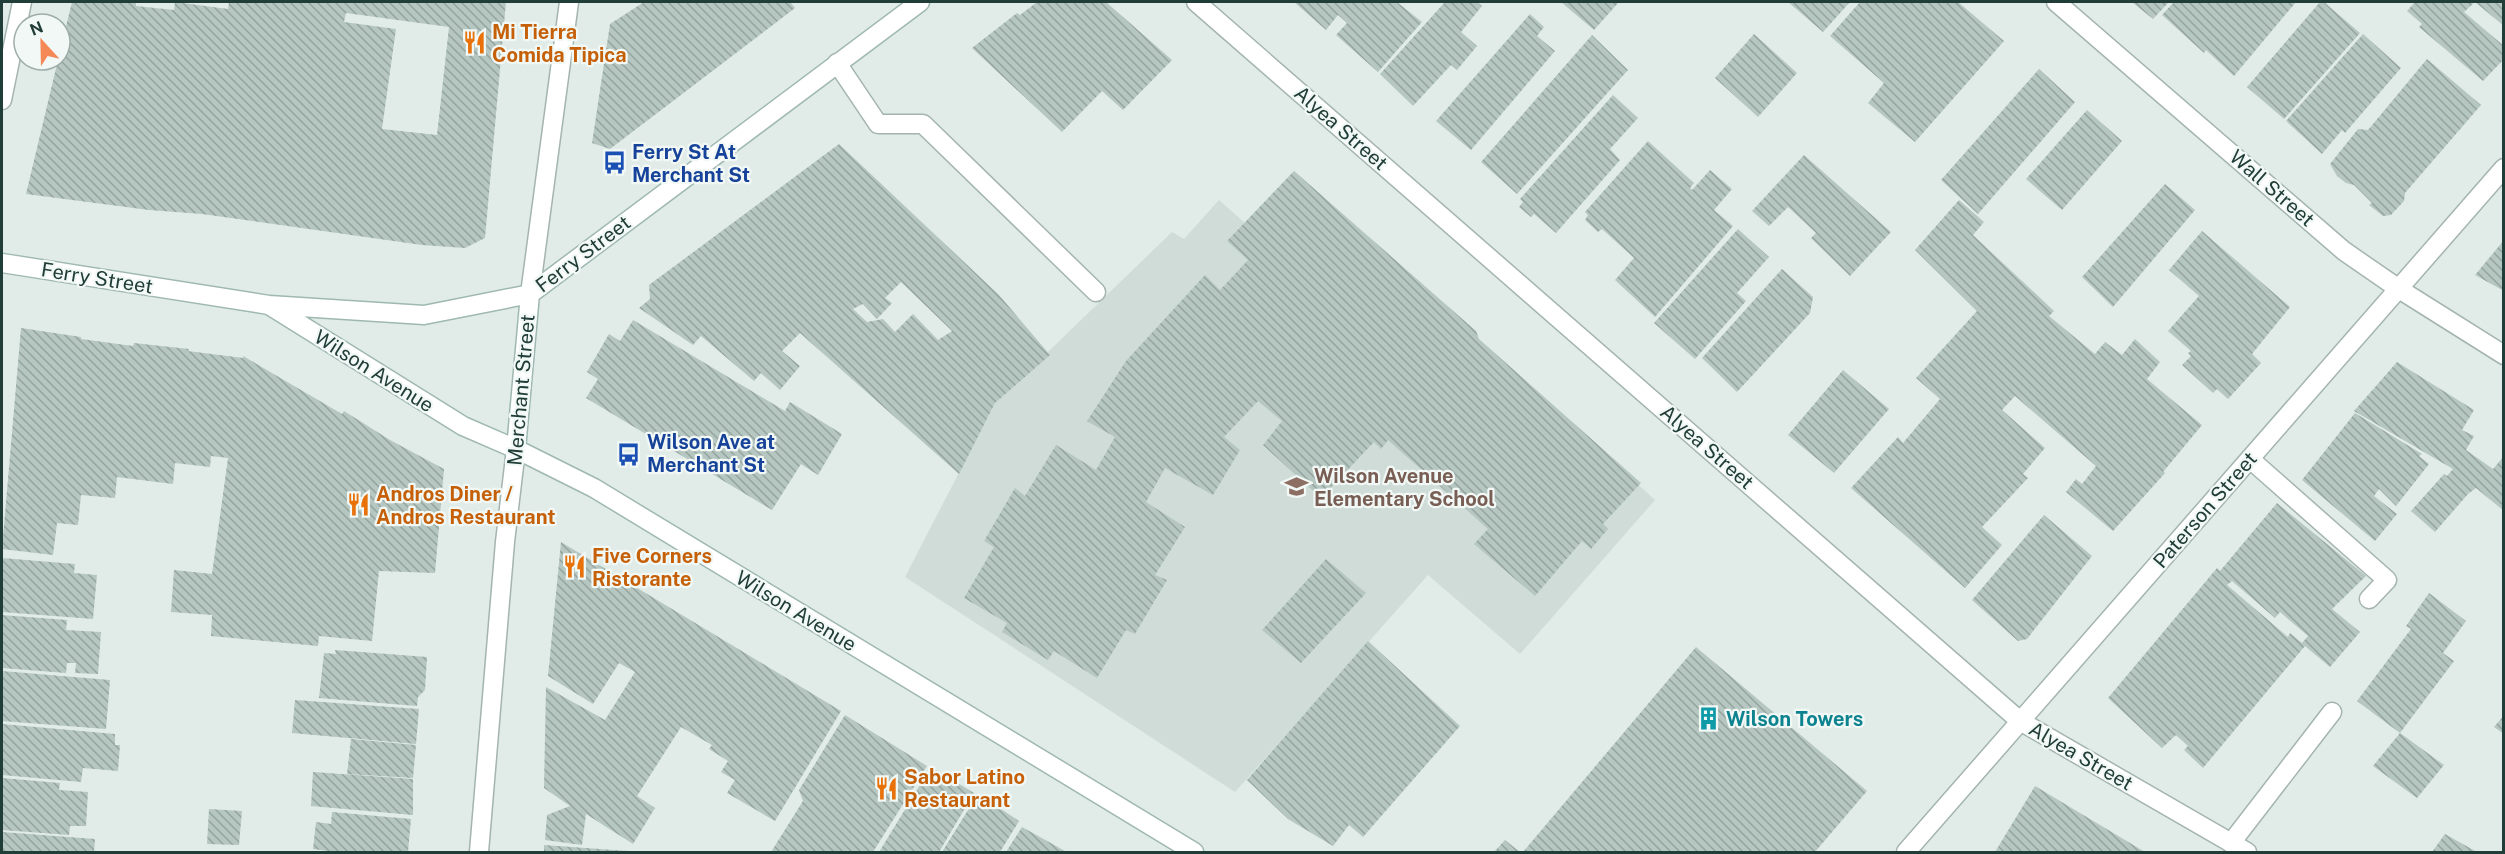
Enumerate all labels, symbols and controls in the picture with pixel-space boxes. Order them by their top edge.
north arrow [12,12,72,72]
text: N [27,17,46,40]
place label: Mi Tierra Comida Tipica [492,20,627,67]
restaurant icon: Mi Tierra Comida Tipica [461,30,487,56]
street label: Alyea Street [1289,81,1393,175]
place label: Ferry St At Merchant St [632,140,750,187]
street label: Wall Street [2225,145,2319,231]
bus stop icon: Ferry St At Merchant St [601,150,627,176]
street label: Ferry Street [531,210,635,298]
street label: Ferry Street [39,257,155,299]
street label: Merchant Street [502,313,540,467]
street label: Wilson Avenue [310,325,438,417]
street label: Alyea Street [1655,400,1759,494]
place label: Wilson Ave at Merchant St [647,430,775,477]
bus stop icon: Wilson Ave at Merchant St [616,441,642,467]
street label: Paterson Street [2148,447,2262,573]
place label: Wilson Avenue Elementary School [1314,464,1495,511]
school or university icon: Wilson Avenue Elementary School [1283,474,1309,500]
place label: Andros Diner / Andros Restaurant [376,482,556,529]
restaurant icon: Andros Diner / Andros Restaurant [345,492,371,518]
place label: Five Corners Ristorante [592,544,712,591]
restaurant icon: Five Corners Ristorante [561,554,587,580]
street label: Wilson Avenue [731,566,861,656]
building icon: Wilson Towers [1695,706,1721,732]
place label: Wilson Towers [1726,707,1863,731]
street label: Alyea Street [2025,717,2137,795]
place label: Sabor Latino Restaurant [904,765,1025,812]
restaurant icon: Sabor Latino Restaurant [873,775,899,801]

